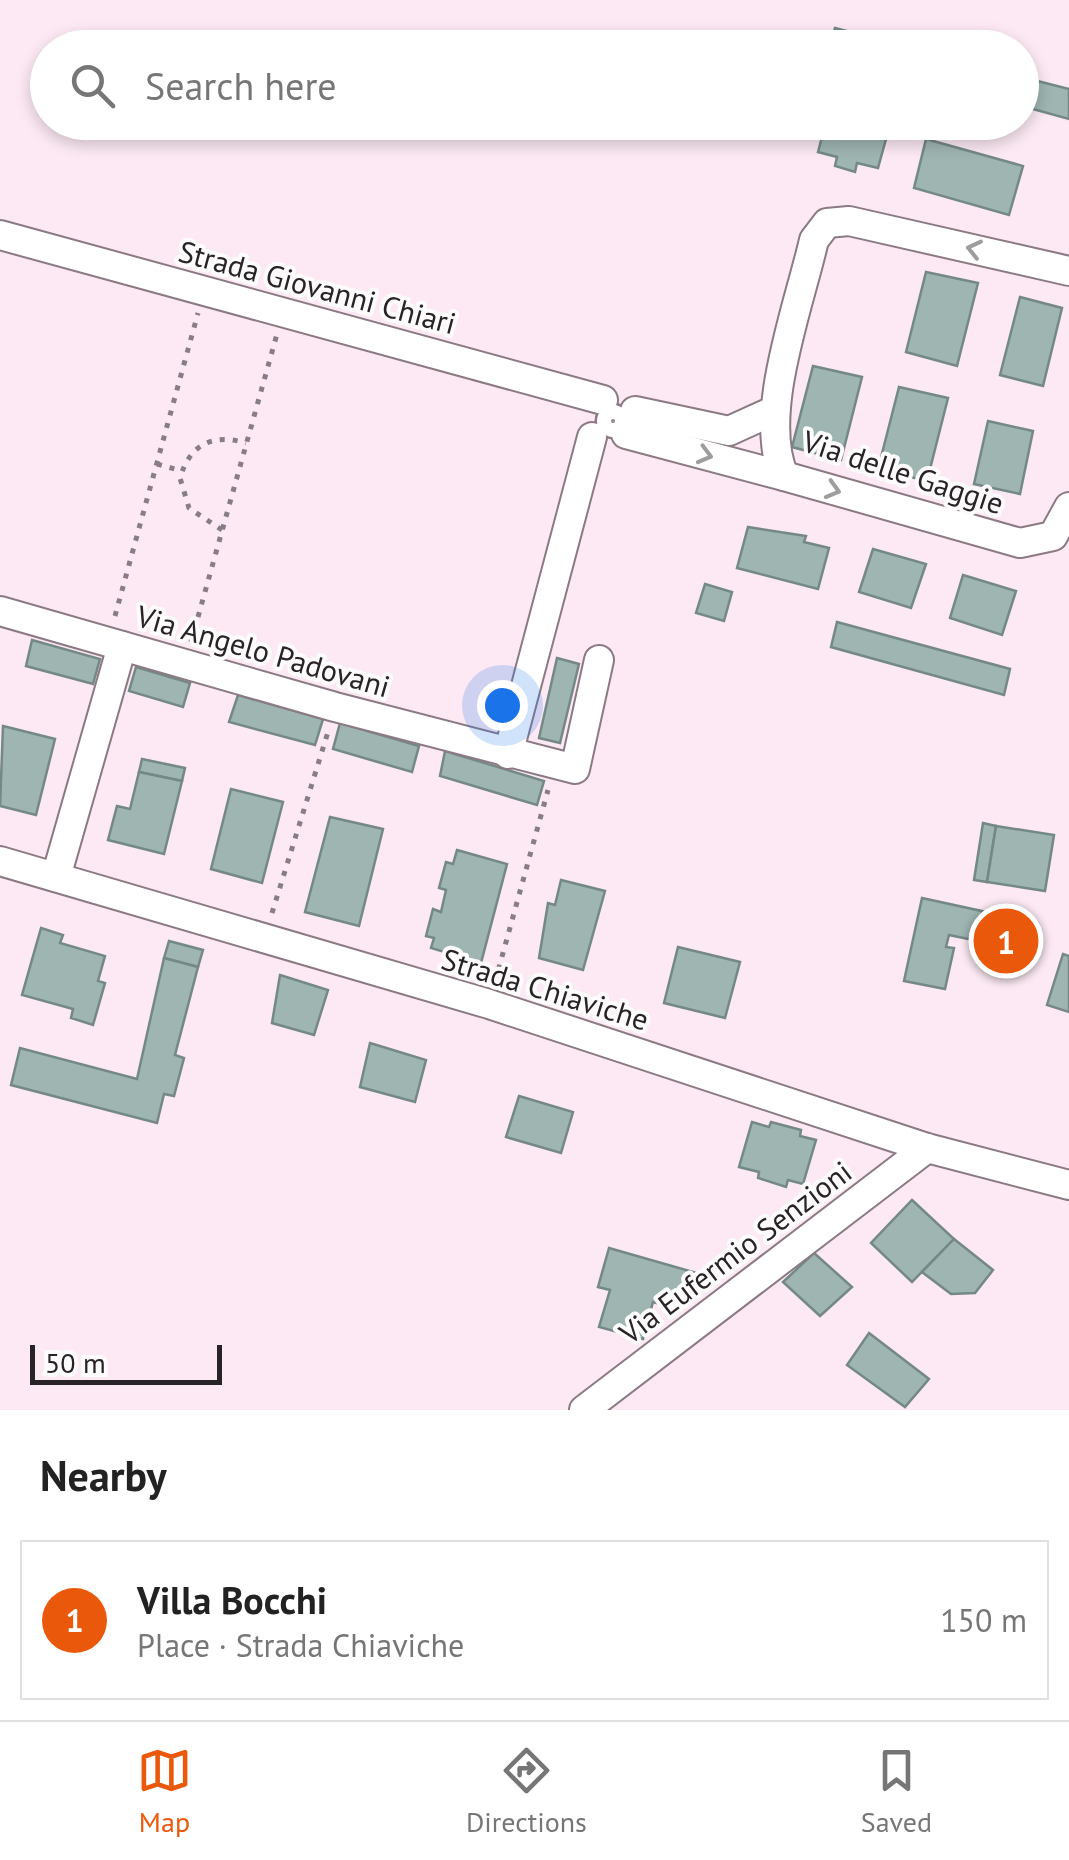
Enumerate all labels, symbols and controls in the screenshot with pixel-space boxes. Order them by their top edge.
search box [30,30,1039,140]
icon: search [65,58,120,113]
text: Search here [145,61,337,110]
street label: Strada Giovanni Chiari [175,231,460,342]
one-way arrow [966,240,983,261]
street label: Via delle Gaggie [797,420,1009,522]
one-way arrow [696,444,713,465]
one-way arrow [824,478,841,499]
street label: Via Angelo Padovani [131,596,394,705]
your location [477,680,528,731]
pin: 1 [974,904,1038,978]
street label: Strada Chiaviche [437,939,654,1039]
street label: Via Eufermio Senzioni [610,1152,859,1353]
scale bar [30,1340,222,1384]
text: 50 m [45,1344,106,1381]
text: Nearby [40,1448,167,1503]
text: Villa Bocchi [137,1575,327,1624]
text: 1 [65,1599,84,1641]
text: 150 m [940,1599,1027,1641]
text: Place · Strada Chiaviche [137,1624,464,1666]
tab: Map [137,1743,192,1840]
tab: Directions [466,1743,587,1840]
tab: Saved [861,1743,932,1840]

